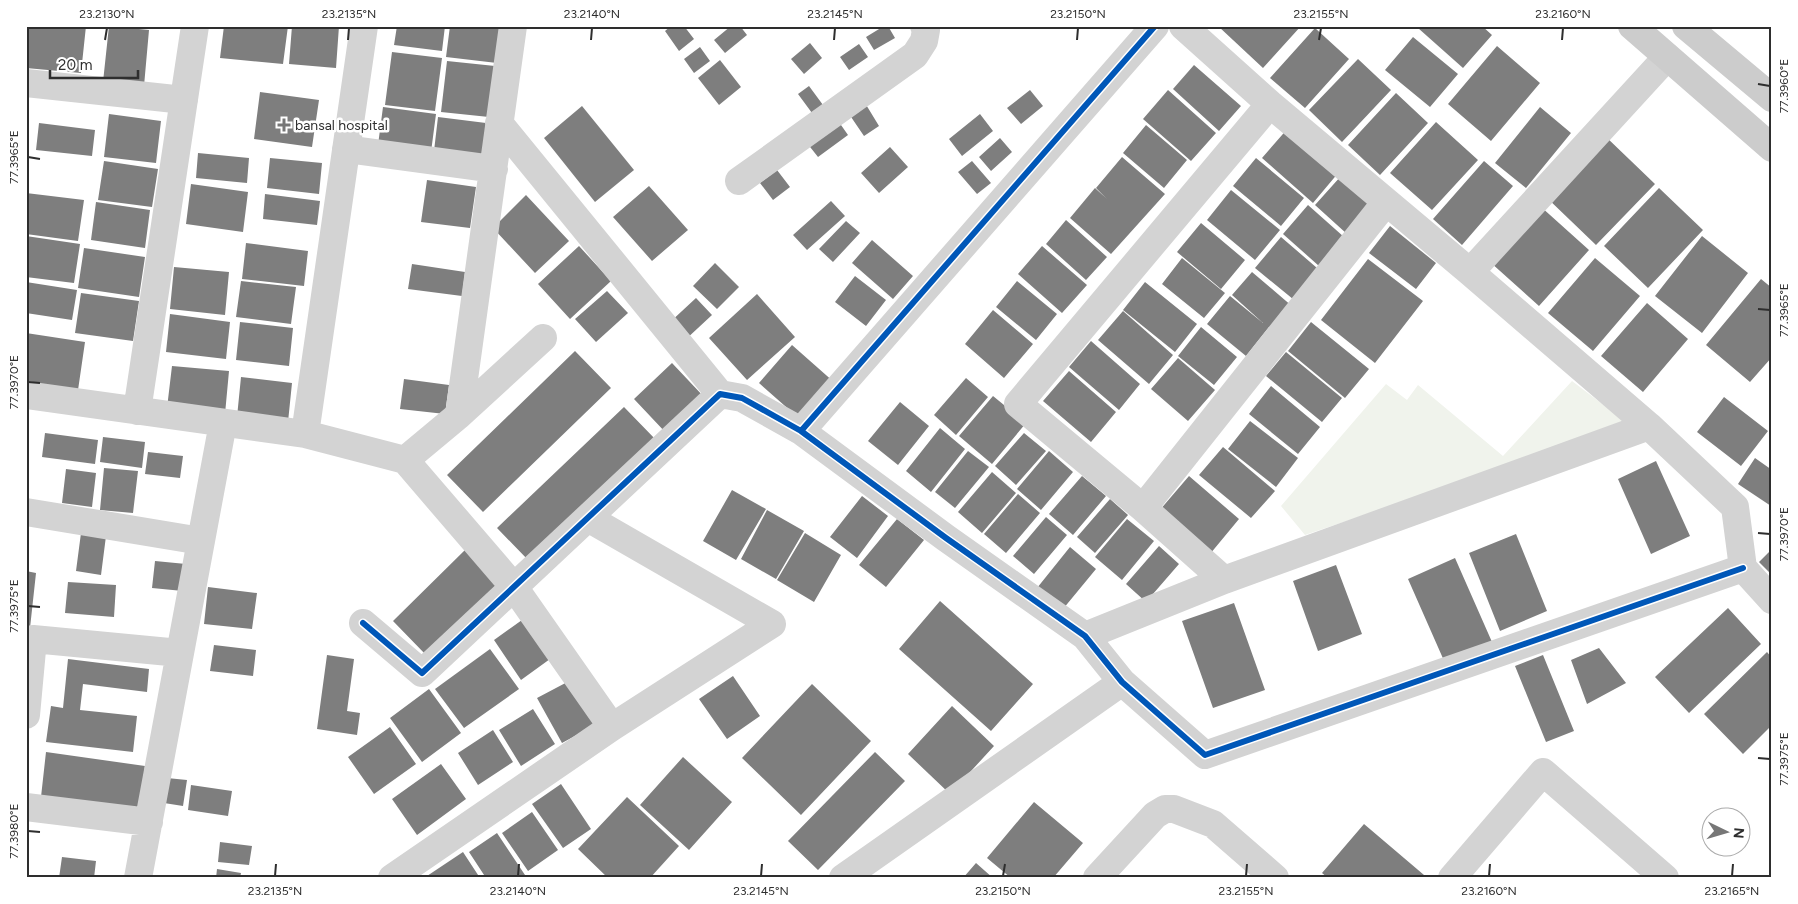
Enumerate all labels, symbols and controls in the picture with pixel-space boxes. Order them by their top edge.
text: 23.2130°N [79,7,135,21]
text: 23.2135°N [322,7,376,21]
text: 23.2140°N [564,7,620,21]
text: 23.2145°N [807,7,863,21]
text: 23.2150°N [1050,7,1106,21]
text: 23.2155°N [1294,7,1348,21]
text: 23.2160°N [1535,7,1591,21]
scale bar [50,48,138,80]
text: 20 m [58,56,92,74]
text: 77.3960°E [1777,59,1791,113]
place label: bansal hospital [295,117,388,134]
marker: bansal hospital [277,118,291,132]
text: 77.3965°E [7,130,21,184]
text: 77.3965°E [1777,283,1791,337]
text: 77.3970°E [7,355,21,409]
text: 77.3970°E [1777,507,1791,561]
text: 77.3975°E [7,579,21,633]
text: 77.3975°E [1777,732,1791,786]
text: 77.3980°E [7,803,21,859]
north arrow [1700,806,1750,856]
text: N [1730,827,1747,839]
text: 23.2135°N [248,884,302,898]
text: 23.2140°N [490,884,546,898]
text: 23.2145°N [733,884,789,898]
text: 23.2150°N [975,884,1031,898]
text: 23.2155°N [1219,884,1273,898]
text: 23.2160°N [1461,884,1517,898]
text: 23.2165°N [1705,884,1759,898]

